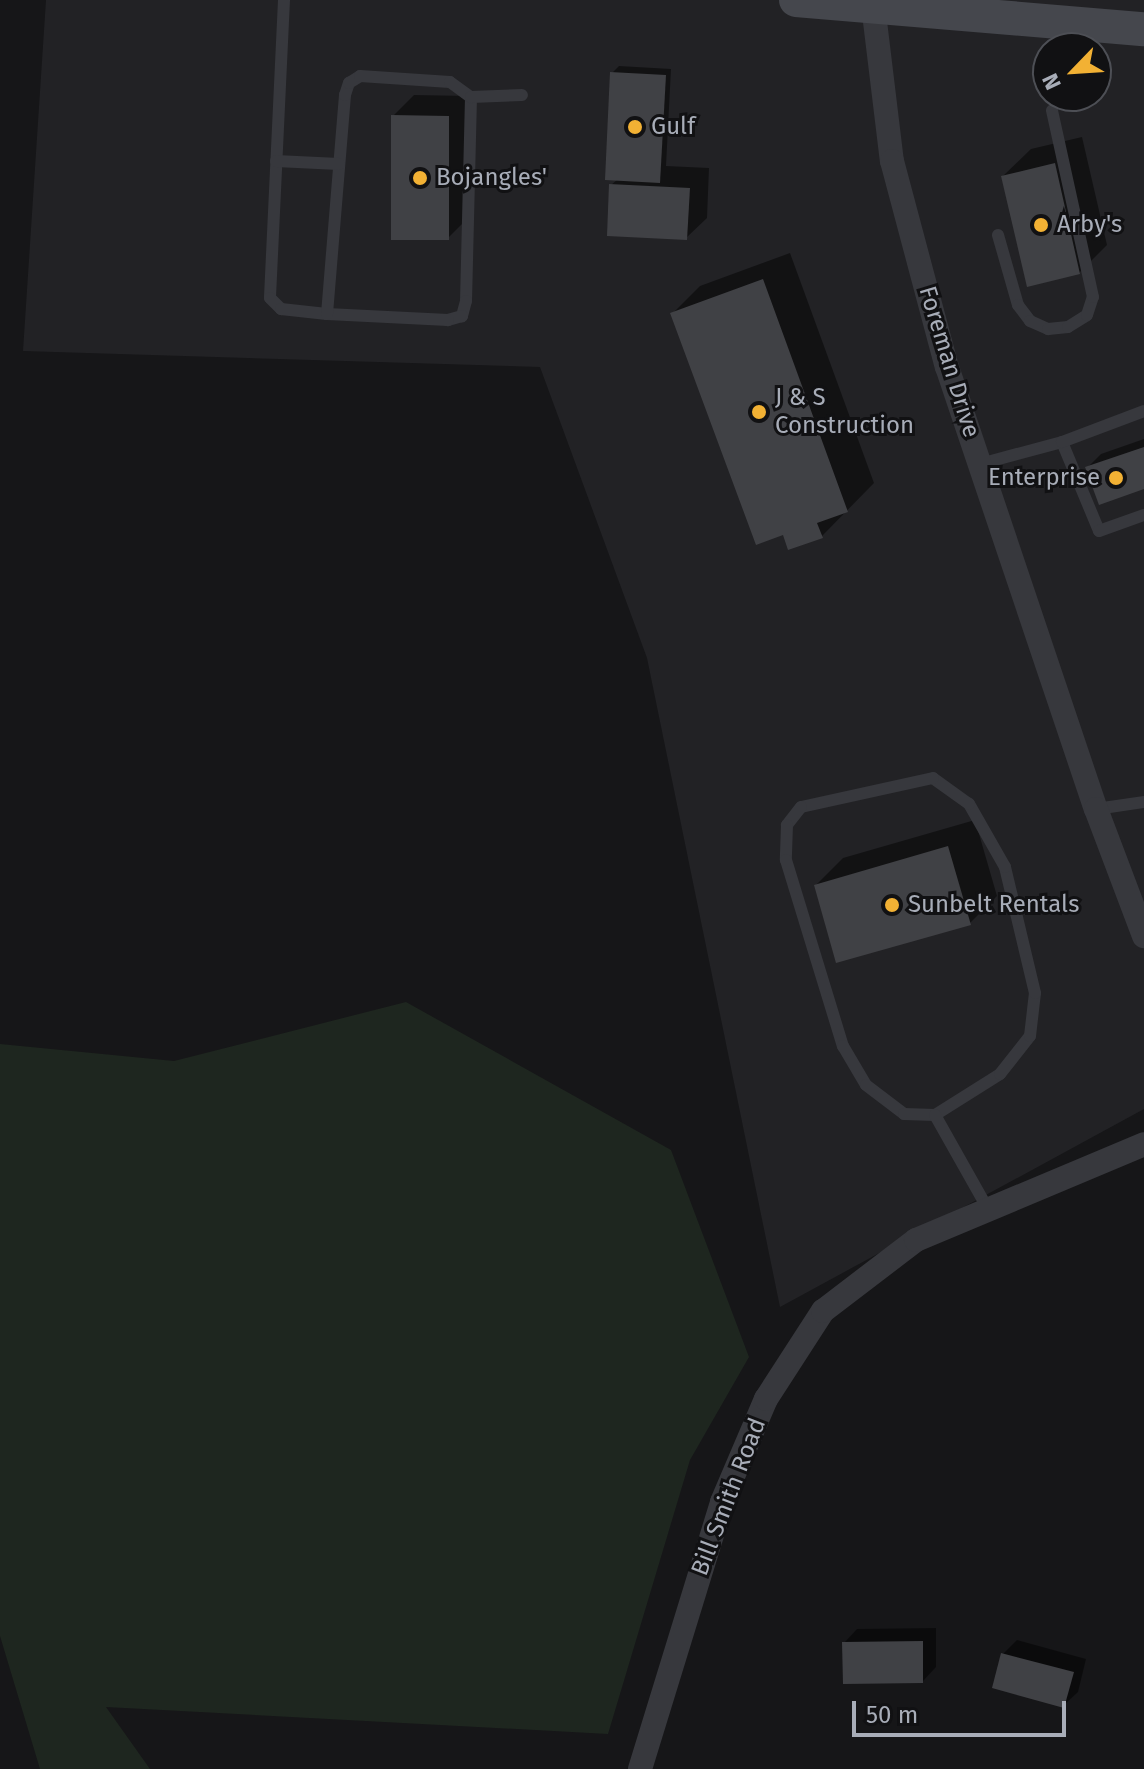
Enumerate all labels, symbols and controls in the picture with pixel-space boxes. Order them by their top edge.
north arrow [1032,32,1112,112]
text: N [1036,69,1067,94]
place label: Gulf [651,113,695,141]
marker: Gulf [626,118,644,136]
place label: Bojangles' [436,164,547,192]
marker: Bojangles' [411,169,429,187]
place label: Arby's [1057,211,1122,239]
marker: Arby's [1032,216,1050,234]
street label: Foreman Drive [912,283,986,441]
place label: J & S Construction [775,384,914,440]
marker: J & S Construction [750,403,768,421]
place label: Enterprise [988,464,1100,492]
marker: Enterprise [1107,469,1125,487]
place label: Sunbelt Rentals [908,891,1079,919]
marker: Sunbelt Rentals [883,896,901,914]
street label: Bill Smith Road [686,1414,772,1580]
scale bar [856,1685,1070,1735]
text: 50 m [866,1701,918,1729]

